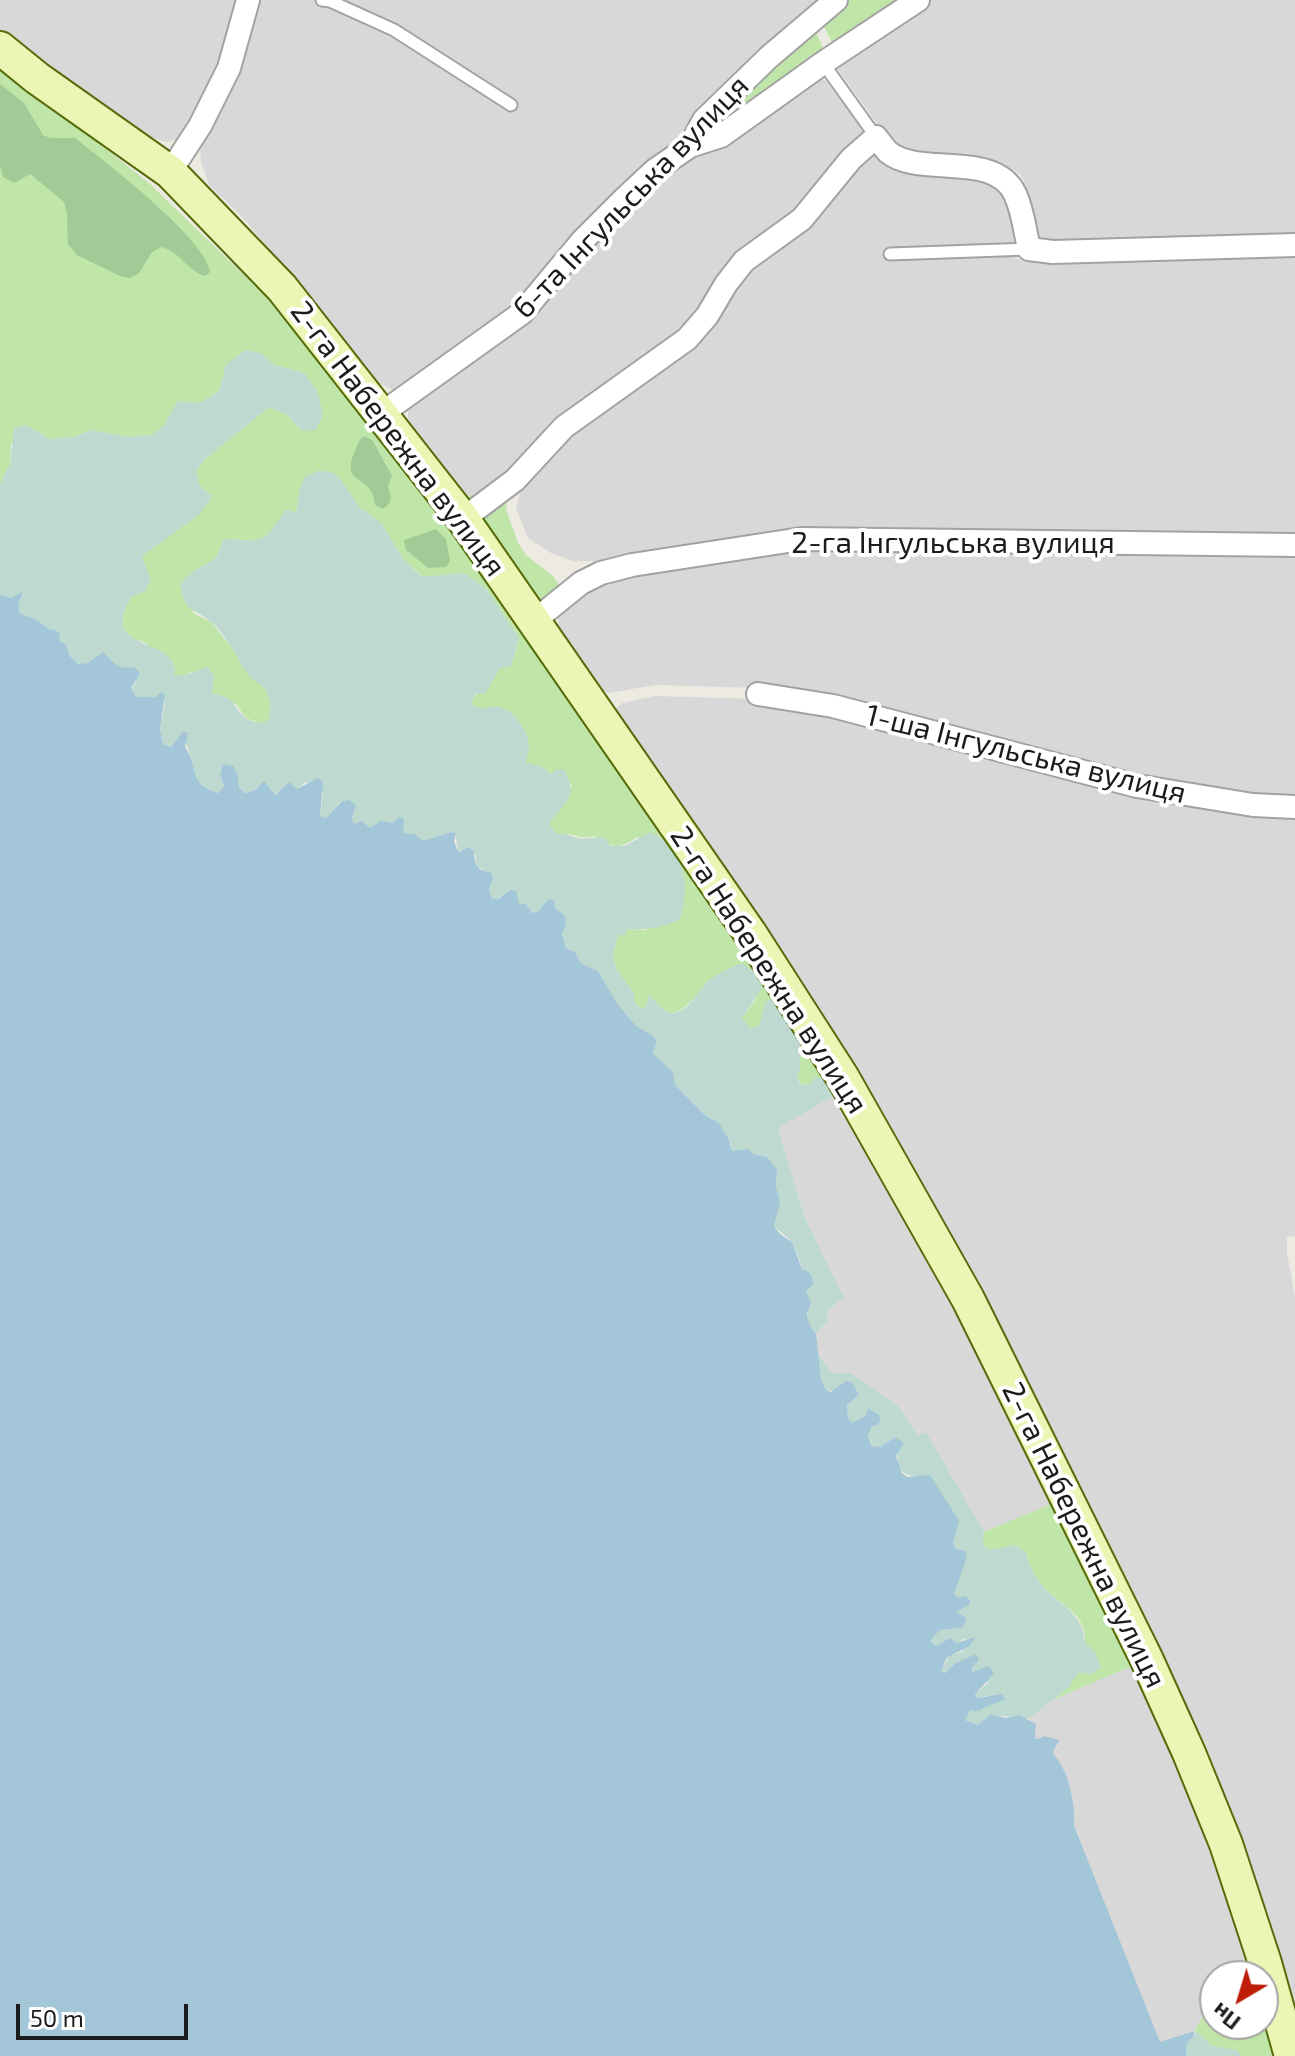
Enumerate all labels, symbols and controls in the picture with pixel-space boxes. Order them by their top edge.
street label: 6-та Інгульська вулиця [506,68,756,326]
street label: 2-га Набережна вулиця [283,294,513,584]
street label: 2-га Інгульська вулиця [791,525,1115,561]
street label: 1-ша Інгульська вулиця [862,697,1190,811]
street label: 2-га Набережна вулиця [663,820,875,1120]
street label: 2-га Набережна вулиця [994,1376,1174,1694]
north arrow [1199,1960,1279,2040]
scale bar [20,1988,192,2038]
text: Пн [1206,1998,1245,2036]
text: 50 m [30,2003,84,2032]

